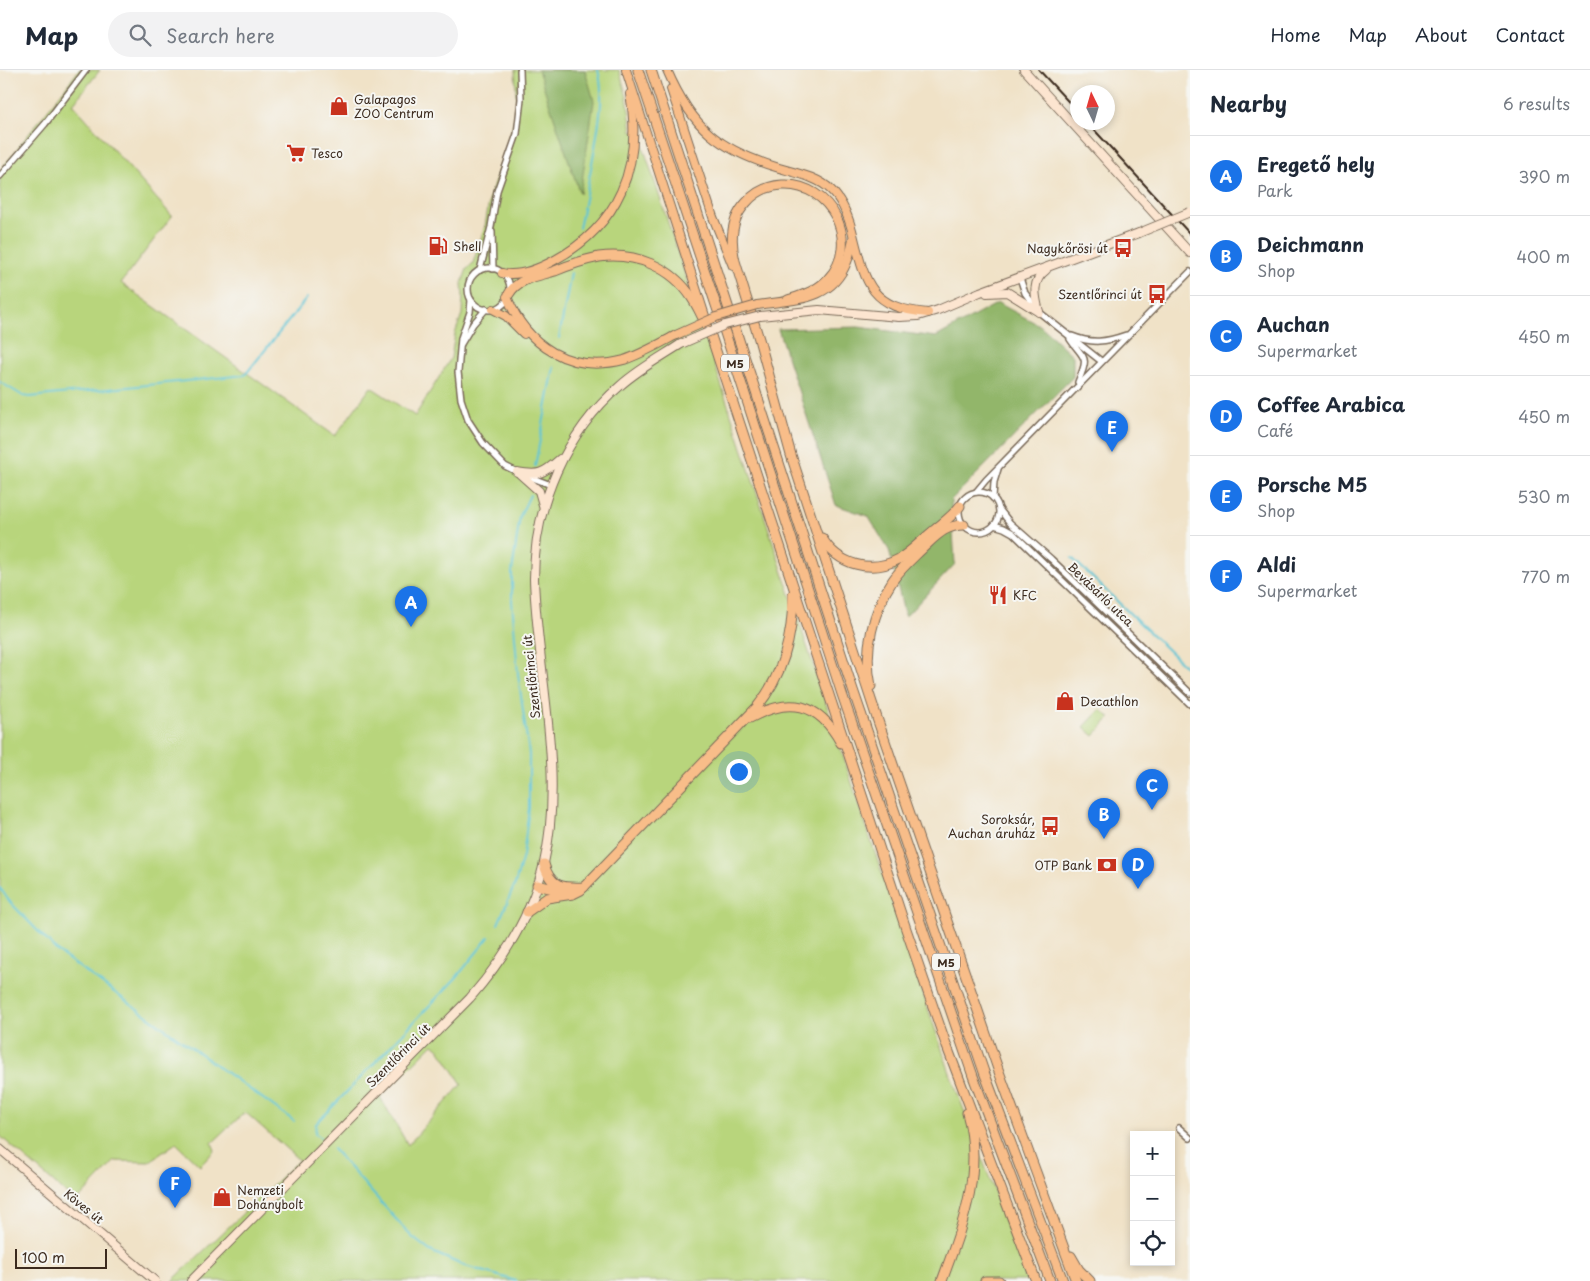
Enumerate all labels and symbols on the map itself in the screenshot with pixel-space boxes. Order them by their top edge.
north arrow [1070,85,1115,130]
place label: Galapagos ZOO Centrum [354,90,434,122]
shop icon: Galapagos ZOO Centrum [328,95,350,117]
supermarket icon: Tesco [285,142,307,164]
place label: Tesco [311,144,343,162]
fuel station icon: Shell [427,235,449,257]
place label: Shell [453,237,481,255]
bus stop icon: Nagykőrösi út [1112,237,1134,259]
place label: Nagykőrösi út [1027,239,1108,257]
bus stop icon: Szentlőrinci út [1146,283,1168,305]
place label: Szentlőrinci út [1058,285,1142,303]
road number: M5 [721,354,749,372]
pin: E [1096,411,1128,452]
street label: Bevásárló utca [1064,558,1138,630]
restaurant icon: KFC [987,584,1009,606]
pin: A [395,586,427,627]
place label: KFC [1013,586,1037,604]
street label: Szentlőrinci út [518,634,544,720]
shop icon: Decathlon [1054,690,1076,712]
place label: Decathlon [1080,692,1138,710]
your location [726,759,752,785]
pin: C [1136,769,1168,810]
pin: B [1088,798,1120,839]
place label: Soroksár, Auchan áruház [948,810,1035,842]
bus stop icon: Soroksár, Auchan áruház [1039,815,1061,837]
pin: D [1122,848,1154,889]
bank icon: OTP Bank [1096,854,1118,876]
place label: OTP Bank [1035,856,1092,874]
road number: M5 [932,954,960,970]
street label: Szentlőrinci út [362,1019,434,1091]
pin: F [159,1167,191,1208]
place label: Nemzeti Dohánybolt [237,1181,303,1213]
street label: Köves út [60,1184,108,1228]
shop icon: Nemzeti Dohánybolt [211,1186,233,1208]
scale bar [15,1246,108,1269]

